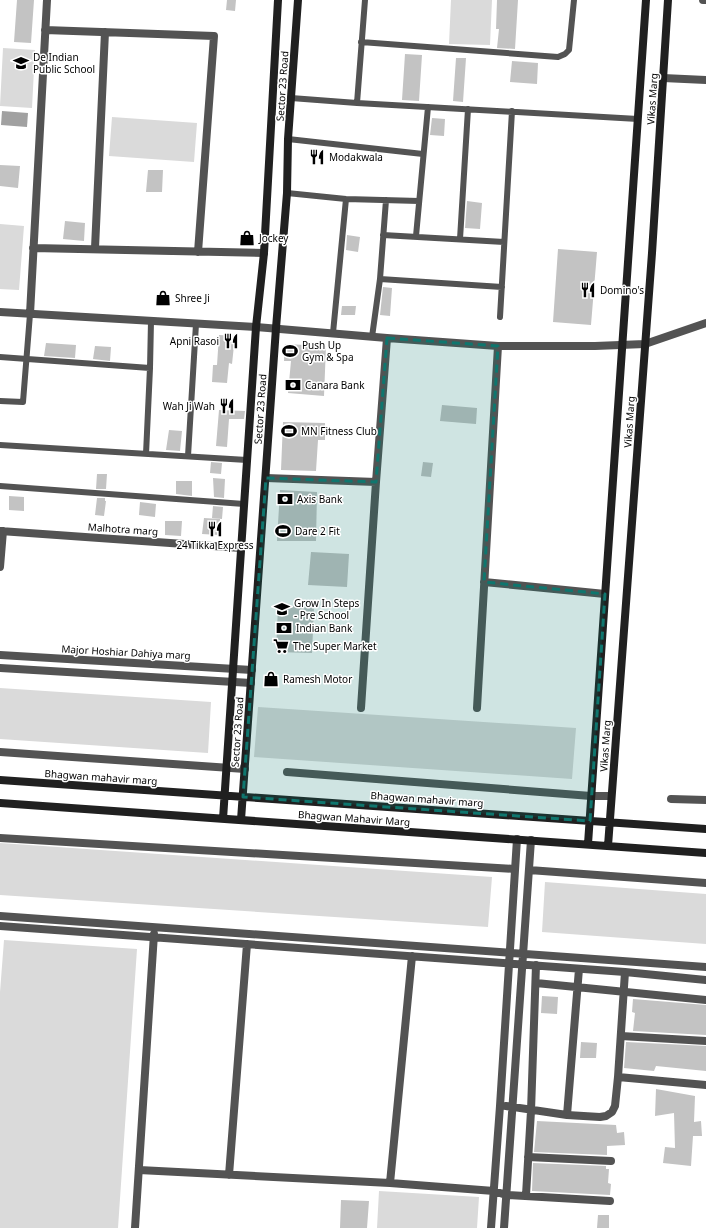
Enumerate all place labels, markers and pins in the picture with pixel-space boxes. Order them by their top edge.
place label: De Indian Public School [33,50,95,76]
school or university icon: De Indian Public School [12,54,30,72]
restaurant icon: Modakwala [308,148,326,166]
place label: Modakwala [329,150,383,164]
shop icon: Jockey [238,229,256,247]
place label: Jockey [258,231,289,245]
restaurant icon: Domino's [579,281,597,299]
place label: Domino's [600,283,644,297]
shop icon: Shree Ji [154,289,172,307]
place label: Shree Ji [175,291,210,305]
restaurant icon: Apni Rasoi [222,332,240,350]
place label: Apni Rasoi [170,334,219,348]
place label: Push Up Gym & Spa [302,338,354,364]
sports icon: Push Up Gym & Spa [281,342,299,360]
bank icon: Canara Bank [284,376,302,394]
place label: Canara Bank [305,378,365,392]
restaurant icon: Wah Ji Wah [218,397,236,415]
place label: Wah Ji Wah [163,399,215,413]
sports icon: MN Fitness Club [280,422,298,440]
place label: MN Fitness Club [301,424,377,438]
bank icon: Axis Bank [276,490,294,508]
place label: Axis Bank [297,492,343,506]
restaurant icon: 24 Tikka Express [206,520,224,538]
sports icon: Dare 2 Fit [274,522,292,540]
place label: Dare 2 Fit [295,524,340,538]
place label: 24 Tikka Express [176,538,254,552]
place label: Grow In Steps - Pre School [294,596,360,622]
school or university icon: Grow In Steps - Pre School [273,600,291,618]
bank icon: Indian Bank [275,619,293,637]
place label: Indian Bank [296,621,353,635]
supermarket icon: The Super Market [272,637,290,655]
place label: The Super Market [293,639,377,653]
shop icon: Ramesh Motor [262,670,280,688]
place label: Ramesh Motor [283,672,352,686]

